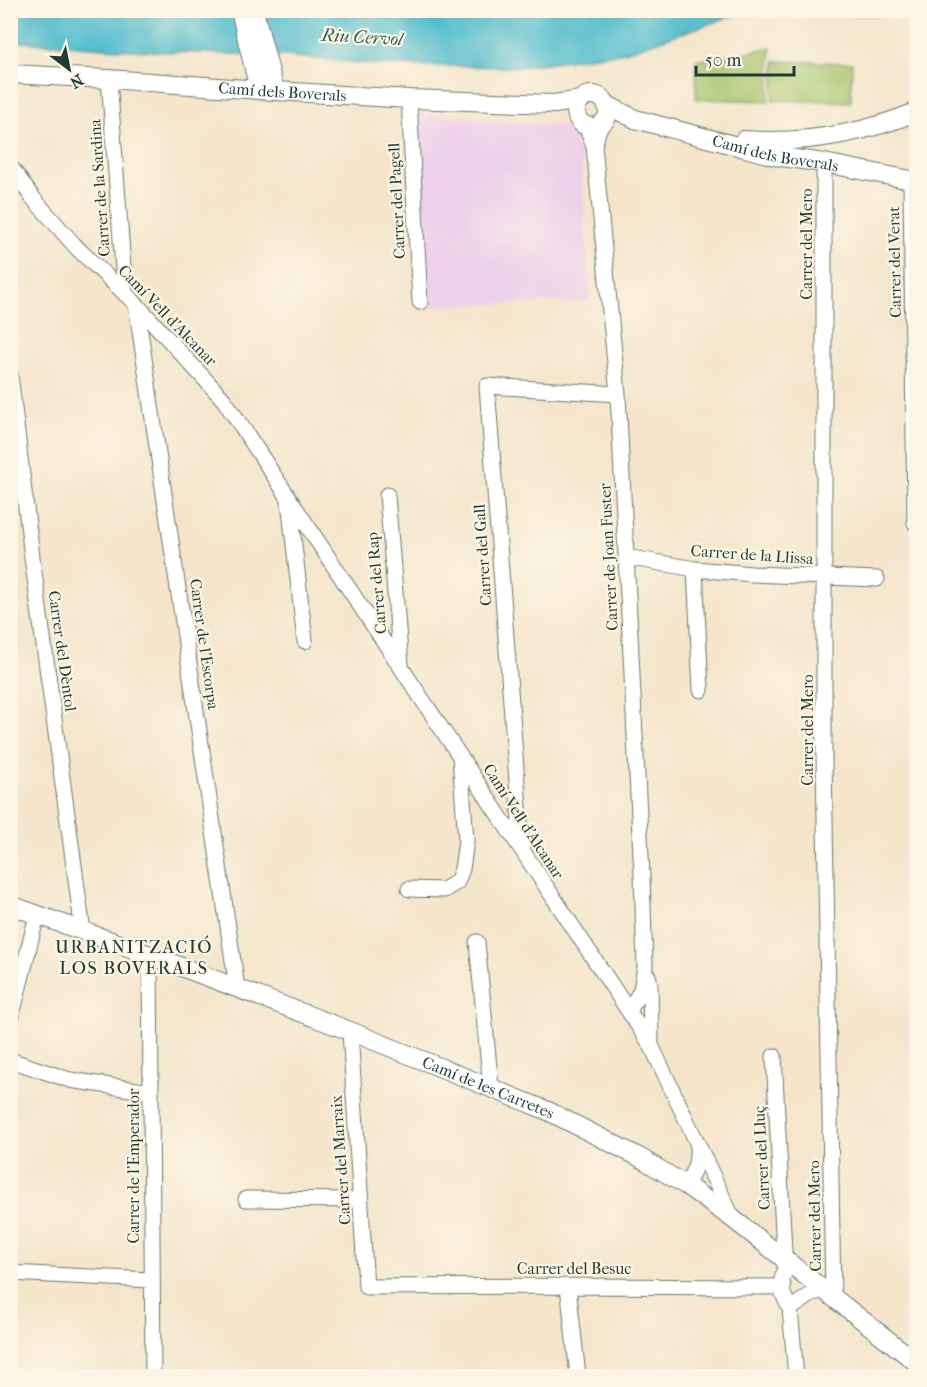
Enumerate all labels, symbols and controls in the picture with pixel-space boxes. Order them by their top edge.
water label: Riu Cervol [320,25,406,50]
north arrow [39,39,99,99]
scale bar [696,39,794,77]
text: 50 m [705,50,742,71]
text: N [66,70,87,93]
street label: Camí dels Boverals [218,78,347,105]
street label: Carrer de la Sardina [85,118,114,257]
street label: Camí dels Boverals [710,131,840,176]
street label: Carrer del Pagell [384,142,409,260]
street label: Carrer del Mero [797,188,816,300]
street label: Carrer del Verat [884,206,905,318]
street label: Camí Vell d'Alcanar [114,261,221,370]
street label: Carrer de Joan Fuster [595,482,622,631]
street label: Carrer del Gall [469,503,496,606]
street label: Carrer del Rap [363,531,390,635]
street label: Carrer de la Llissa [690,541,815,568]
street label: Carrer de l'Escorpa [186,577,223,711]
street label: Carrer del Dèntol [45,590,80,713]
street label: Carrer del Mero [798,674,817,786]
street label: Camí Vell d'Alcanar [479,760,568,883]
district label: URBANITZACIÓ LOS BOVERALS [55,935,213,979]
street label: Camí de les Carretes [420,1052,558,1123]
street label: Carrer de l'Emperador [124,1088,143,1244]
street label: Carrer del Marraix [326,1094,355,1226]
street label: Carrer del Lluç [749,1105,774,1211]
street label: Carrer del Mero [804,1160,825,1272]
street label: Carrer del Besuc [517,1259,631,1278]

